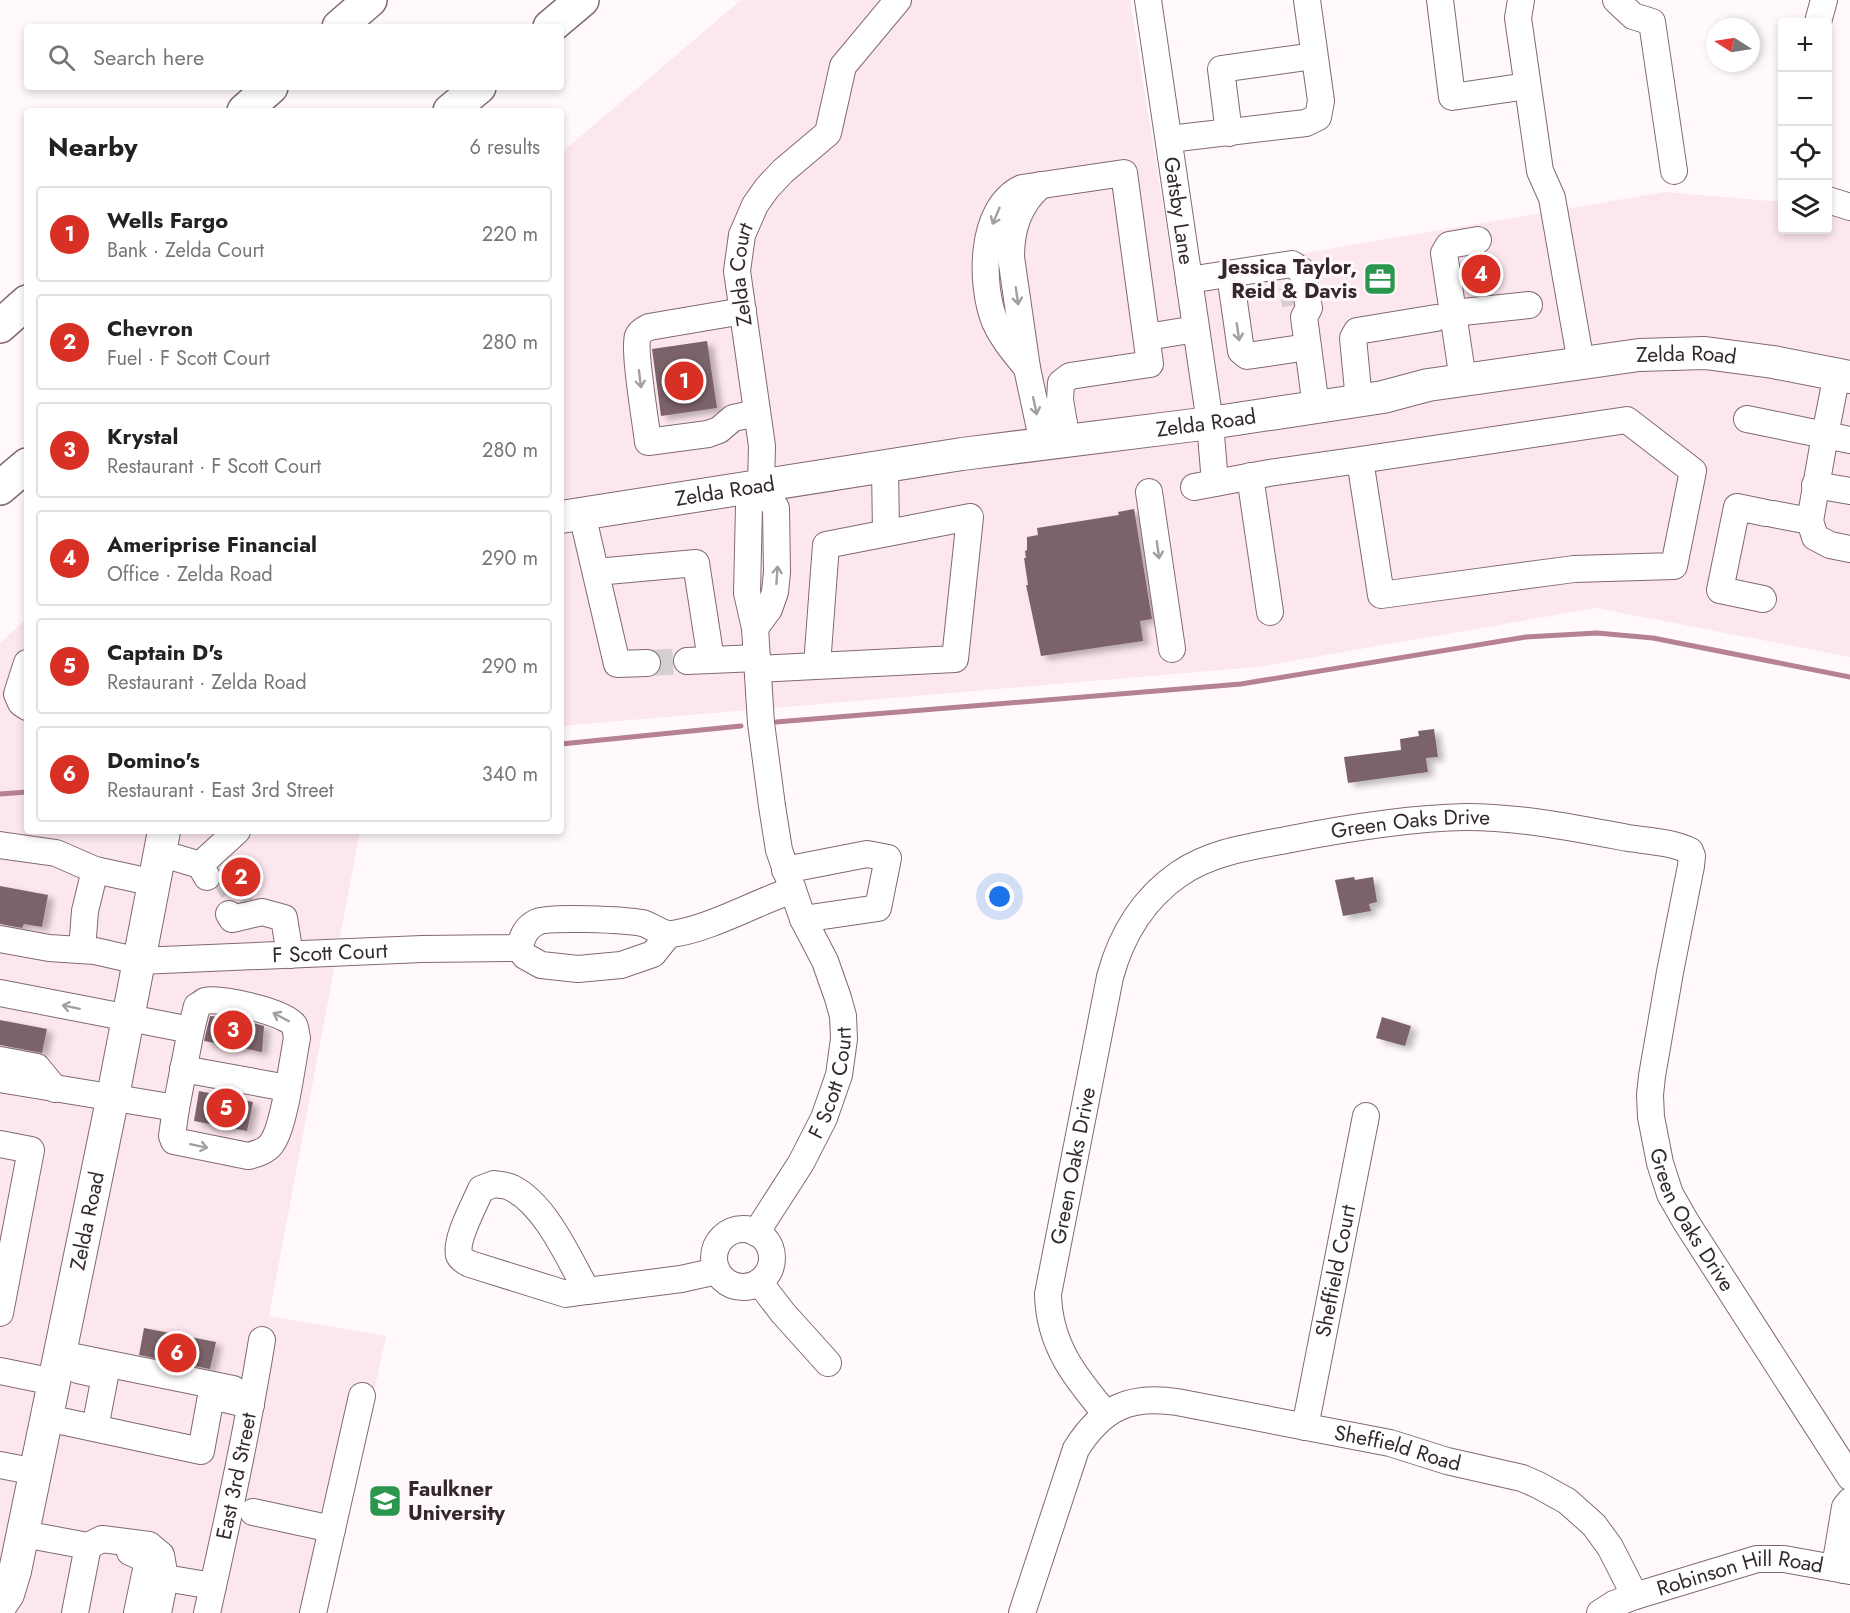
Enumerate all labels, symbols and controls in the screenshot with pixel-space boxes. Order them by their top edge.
north arrow [1706,18,1760,72]
map controls [1778,18,1832,234]
button: + [1778,18,1832,72]
search box [24,24,564,90]
icon: search [45,41,78,74]
text: Search here [93,41,204,73]
button: − [1778,72,1832,126]
button: locate [1778,126,1832,180]
text: Nearby [48,128,137,166]
text: 6 results [470,133,540,162]
street label: Gatsby Lane [1156,155,1202,267]
button: layers [1778,180,1832,234]
text: Wells Fargo [107,204,228,236]
one-way arrow [990,206,1002,224]
street label: Zelda Court [722,218,761,328]
text: 1 [64,220,75,249]
text: 220 m [482,220,538,249]
text: Bank · Zelda Court [107,236,264,265]
place label: Jessica Taylor, Reid & Davis [1217,252,1357,306]
pin: 4 [1462,252,1500,296]
office icon: Jessica Taylor, Reid & Davis [1362,261,1398,297]
one-way arrow [1011,286,1022,306]
text: Chevron [107,312,193,344]
one-way arrow [1233,321,1244,341]
text: 2 [63,328,76,357]
text: 280 m [482,328,538,357]
street label: Zelda Road [1636,338,1738,372]
text: Fuel · F Scott Court [107,344,270,373]
pin: 1 [664,358,704,404]
one-way arrow [635,369,646,389]
one-way arrow [1030,395,1041,415]
street label: Zelda Road [1155,401,1258,445]
text: Krystal [107,420,178,452]
text: 3 [63,436,76,465]
text: 280 m [482,436,538,465]
text: Restaurant · F Scott Court [107,452,321,481]
street label: Zelda Road [673,469,777,514]
text: Ameriprise Financial [107,528,317,560]
one-way arrow [1152,540,1163,560]
text: 4 [63,544,76,573]
text: 290 m [482,544,538,573]
text: Office · Zelda Road [107,560,273,589]
one-way arrow [771,566,782,586]
text: Captain D's [107,636,223,668]
text: 5 [63,652,76,681]
text: 290 m [482,652,538,681]
text: Restaurant · Zelda Road [107,668,307,697]
text: Domino's [107,744,200,776]
text: 6 [63,760,76,789]
text: 340 m [482,760,538,789]
text: Restaurant · East 3rd Street [107,776,334,805]
street label: Green Oaks Drive [1329,802,1491,846]
pin: 2 [222,854,260,900]
your location [985,882,1014,911]
street label: F Scott Court [272,935,388,970]
one-way arrow [62,1001,81,1013]
pin: 3 [214,1008,252,1052]
one-way arrow [273,1011,290,1023]
street label: F Scott Court [801,1026,859,1144]
street label: Green Oaks Drive [1043,1084,1103,1247]
pin: 5 [206,1086,246,1130]
one-way arrow [189,1141,208,1152]
street label: Green Oaks Drive [1642,1146,1742,1298]
street label: Zelda Road [62,1169,112,1273]
street label: Sheffield Court [1308,1202,1363,1340]
pin: 6 [158,1330,196,1376]
street label: East 3rd Street [209,1410,264,1542]
street label: Sheffield Road [1332,1418,1464,1479]
place label: Faulkner University [408,1474,506,1528]
school or university icon: Faulkner University [367,1483,403,1519]
street label: Robinson Hill Road [1653,1543,1826,1604]

